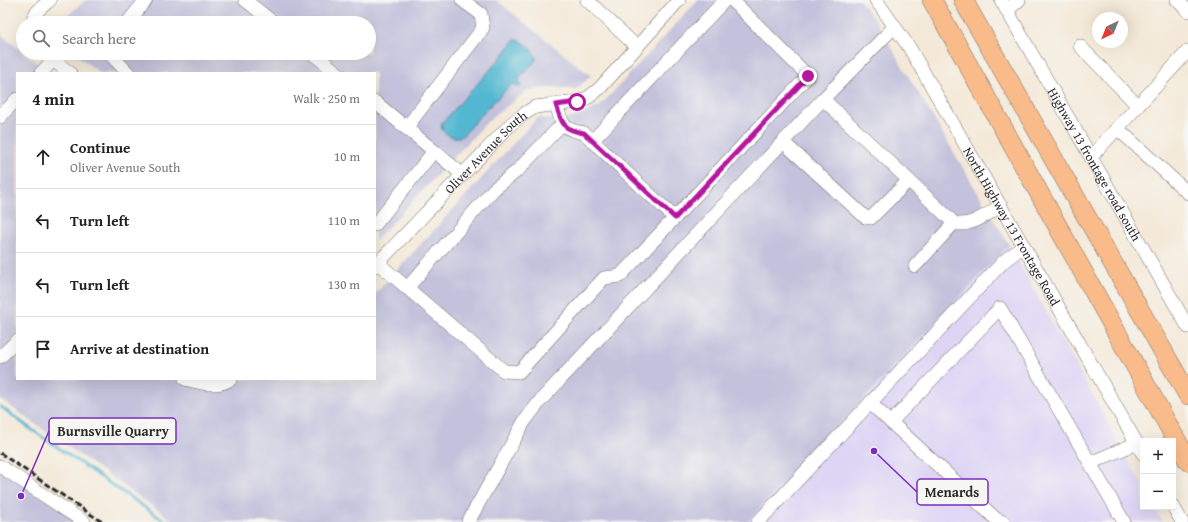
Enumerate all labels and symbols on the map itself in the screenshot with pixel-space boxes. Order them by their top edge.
north arrow [1092,12,1128,48]
route end [799,67,817,85]
street label: Highway 13 frontage road south [1043,84,1147,245]
route start [568,93,586,111]
street label: Oliver Avenue South [440,105,531,198]
street label: North Highway 13 Frontage Road [959,143,1065,309]
callout: Burnsville Quarry [49,418,176,444]
text: Burnsville Quarry [57,421,170,441]
callout: Menards [917,479,988,505]
text: Menards [925,482,979,502]

